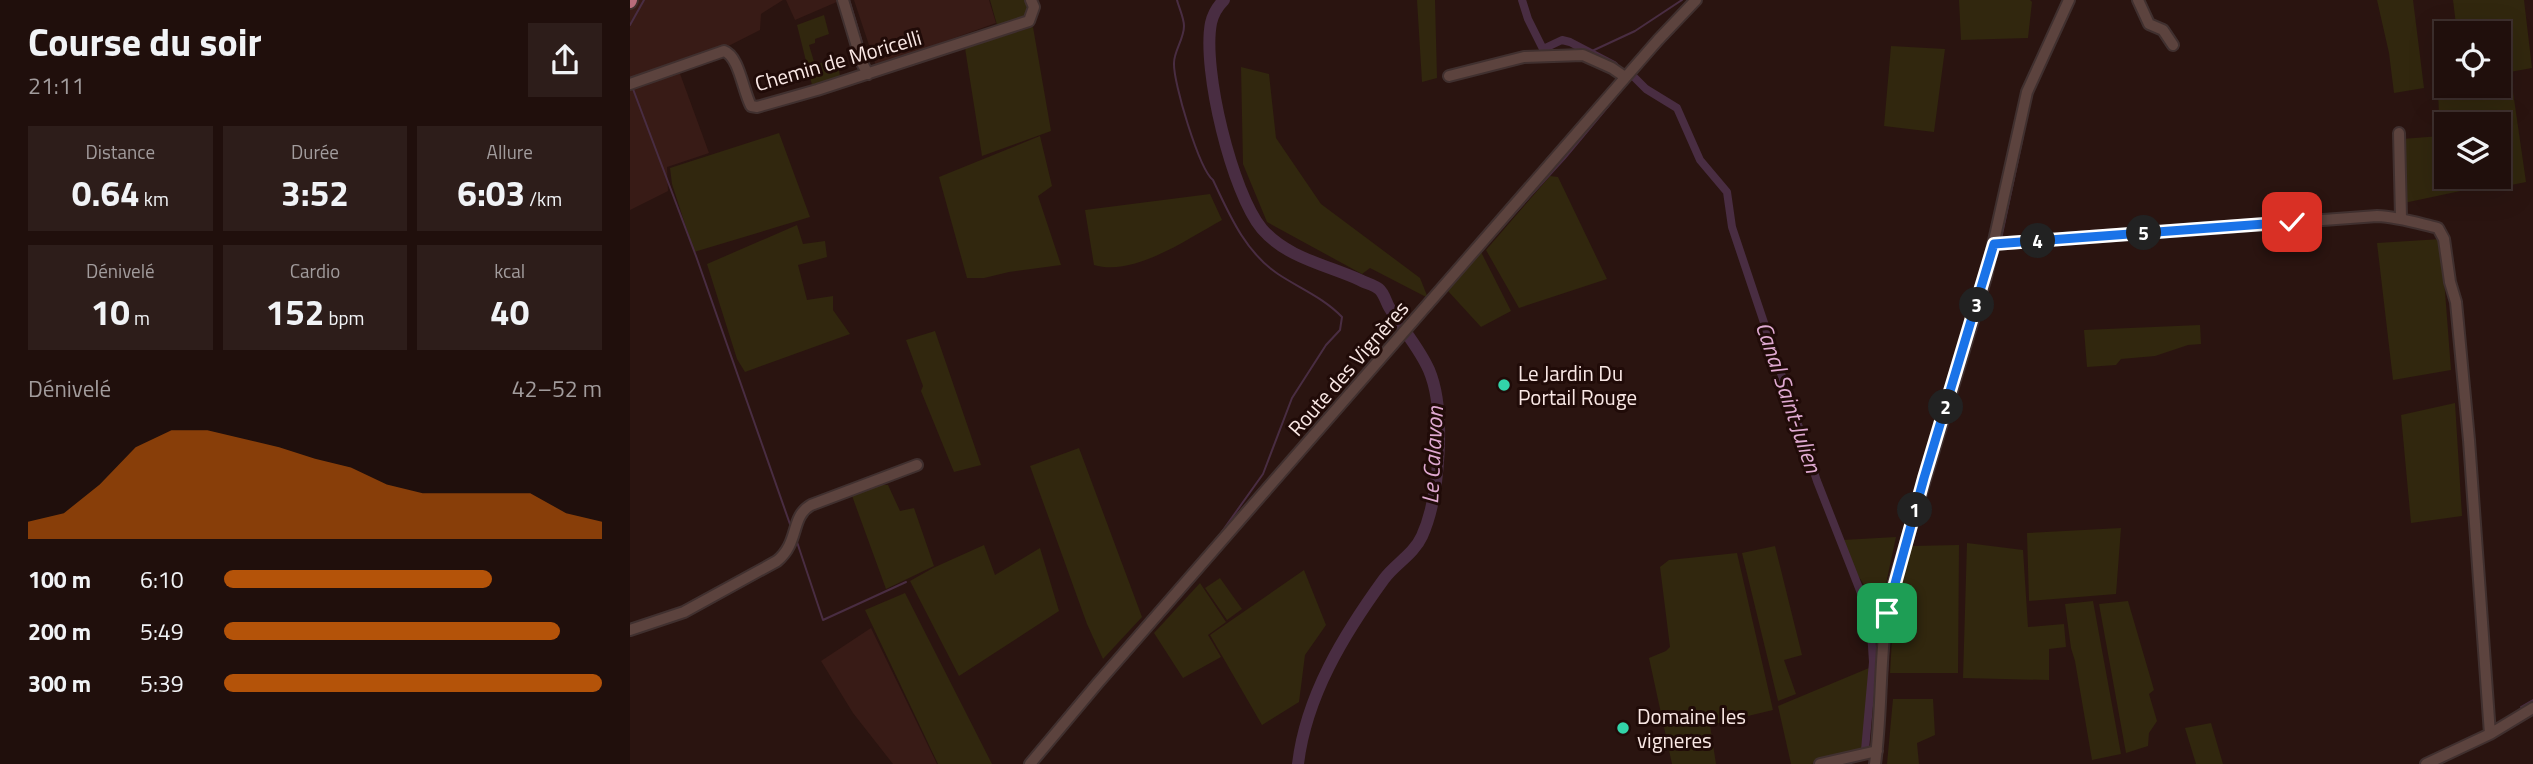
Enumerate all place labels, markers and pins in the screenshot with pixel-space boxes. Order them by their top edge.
pin [2262,192,2322,252]
pin: 5 [2126,216,2162,250]
pin: 4 [2020,224,2056,258]
pin: 3 [1960,288,1994,322]
place label: Le Jardin Du Portail Rouge [1518,357,1637,413]
marker: Le Jardin Du Portail Rouge [1496,377,1512,393]
pin: 2 [1928,390,1964,424]
pin: 1 [1898,492,1932,528]
pin [1857,583,1917,643]
place label: Domaine les vigneres [1637,700,1746,756]
marker: Domaine les vigneres [1615,720,1631,736]

